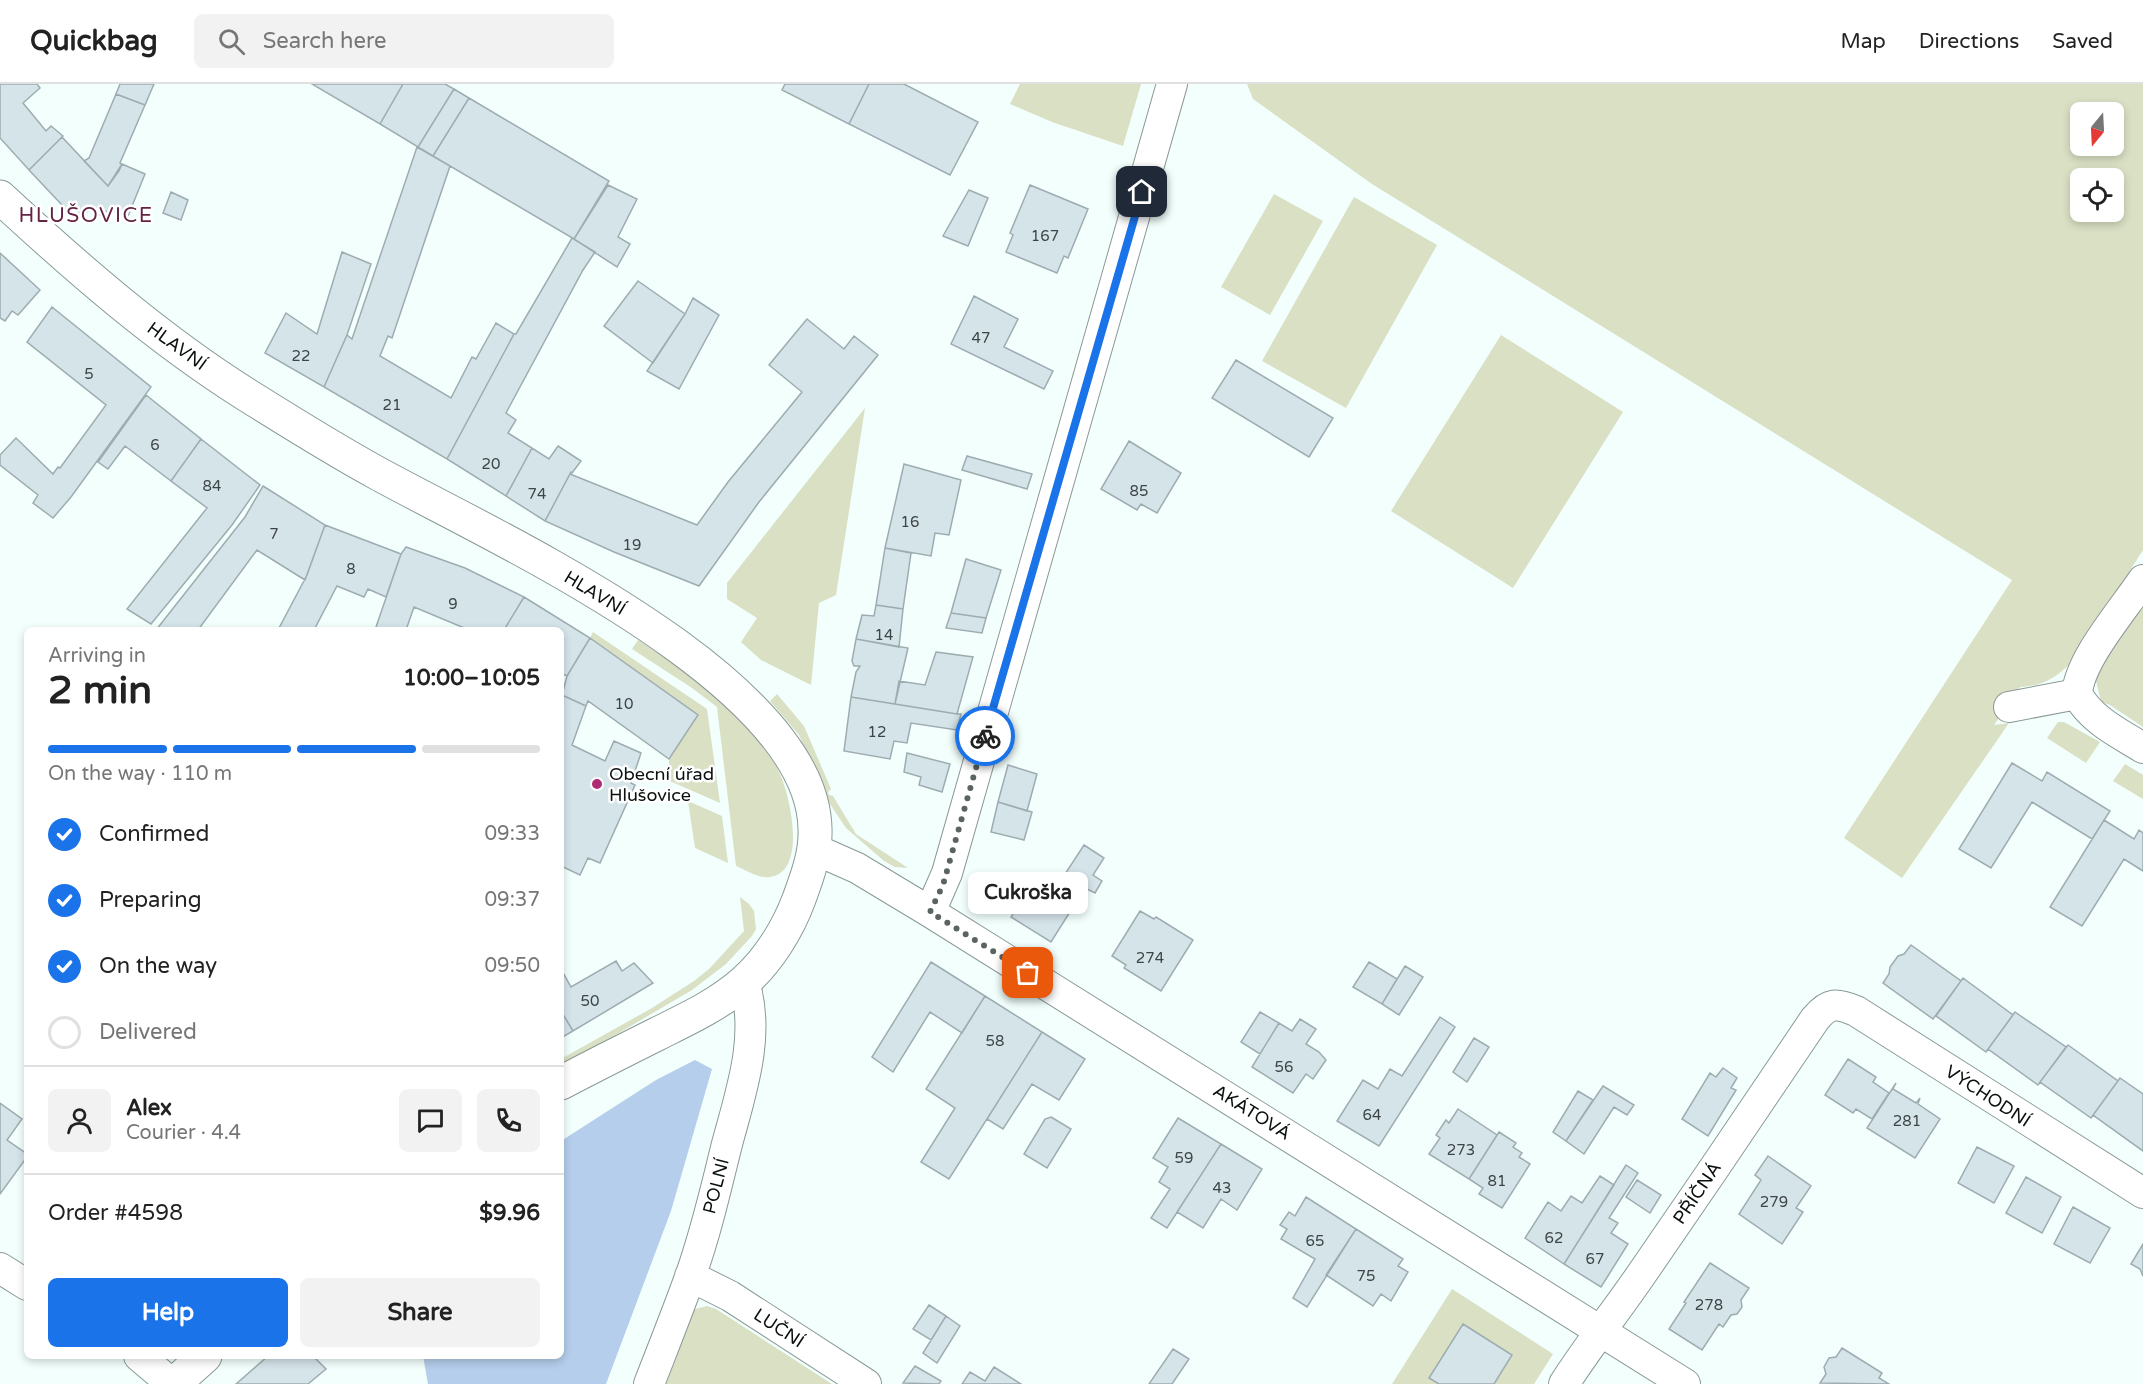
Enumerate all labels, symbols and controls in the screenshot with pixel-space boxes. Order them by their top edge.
search box [194,14,614,68]
text: Quickbag [30,24,158,58]
icon: search [215,25,248,58]
text: Search here [263,28,387,54]
text: Map [1840,29,1886,54]
text: Directions [1919,29,2019,54]
text: Saved [2052,29,2113,54]
north arrow [2070,102,2124,156]
map controls [2070,102,2124,222]
pin [1116,166,1167,217]
button: locate [2070,168,2124,222]
icon: home [1125,175,1158,208]
district label: HLUŠOVICE [18,203,154,228]
house number: 167 [1031,227,1059,245]
street label: HLAVNÍ [143,317,211,375]
house number: 47 [972,329,990,347]
house number: 22 [292,347,310,365]
house number: 5 [84,365,94,383]
house number: 21 [383,396,401,414]
house number: 6 [150,436,160,454]
house number: 20 [482,455,500,473]
house number: 84 [203,477,221,495]
house number: 85 [1130,482,1148,500]
house number: 74 [528,485,546,503]
house number: 16 [901,513,919,531]
house number: 7 [269,525,279,543]
house number: 19 [623,536,641,554]
house number: 8 [346,560,356,578]
street label: HLAVNÍ [560,566,630,620]
house number: 9 [448,595,458,613]
house number: 14 [875,626,893,644]
text: Arriving in [48,644,146,668]
text: 10:00–10:05 [403,665,540,691]
text: 2 min [48,667,152,714]
house number: 10 [615,695,633,713]
courier [955,706,1015,766]
icon: bike [969,720,1002,753]
house number: 12 [868,723,886,741]
text: On the way · 110 m [48,762,232,786]
place label: Obecní úřad Hlušovice [609,763,714,806]
marker: Obecní úřad Hlušovice [590,777,604,791]
icon: check [48,818,81,851]
text: Confirmed [99,821,209,847]
text: 09:33 [485,822,540,846]
callout: Cukroška [968,871,1088,913]
text: Cukroška [984,881,1072,905]
icon: check [48,884,81,917]
text: Preparing [99,887,202,913]
text: 09:37 [485,888,540,912]
pin [1002,947,1053,998]
house number: 274 [1136,949,1164,967]
icon: check [48,950,81,983]
text: On the way [99,953,217,979]
text: 09:50 [485,954,540,978]
icon: bag [1011,956,1044,989]
house number: 50 [581,992,599,1010]
text: Delivered [99,1019,197,1045]
house number: 58 [986,1032,1004,1050]
house number: 56 [1275,1058,1293,1076]
street label: VÝCHODNÍ [1941,1060,2035,1132]
street label: AKÁTOVÁ [1209,1079,1295,1145]
button: person [48,1089,111,1152]
button: chat [399,1089,462,1152]
button: phone [477,1089,540,1152]
text: Alex [126,1095,172,1121]
house number: 64 [1363,1106,1381,1124]
house number: 281 [1893,1112,1921,1130]
text: Courier · 4.4 [126,1121,241,1145]
house number: 273 [1447,1141,1475,1159]
house number: 59 [1175,1149,1193,1167]
street label: POLNÍ [698,1156,734,1216]
street label: PŘÍČNÁ [1668,1158,1726,1228]
house number: 81 [1488,1172,1506,1190]
house number: 43 [1213,1179,1231,1197]
house number: 279 [1760,1193,1788,1211]
text: Order #4598 [48,1200,183,1226]
text: $9.96 [479,1200,540,1226]
house number: 62 [1545,1229,1563,1247]
house number: 65 [1306,1232,1324,1250]
house number: 67 [1586,1250,1604,1268]
house number: 75 [1357,1267,1375,1285]
button: Help [48,1278,288,1347]
button: Share [300,1278,540,1347]
house number: 278 [1695,1296,1723,1314]
street label: LUČNÍ [750,1304,808,1352]

